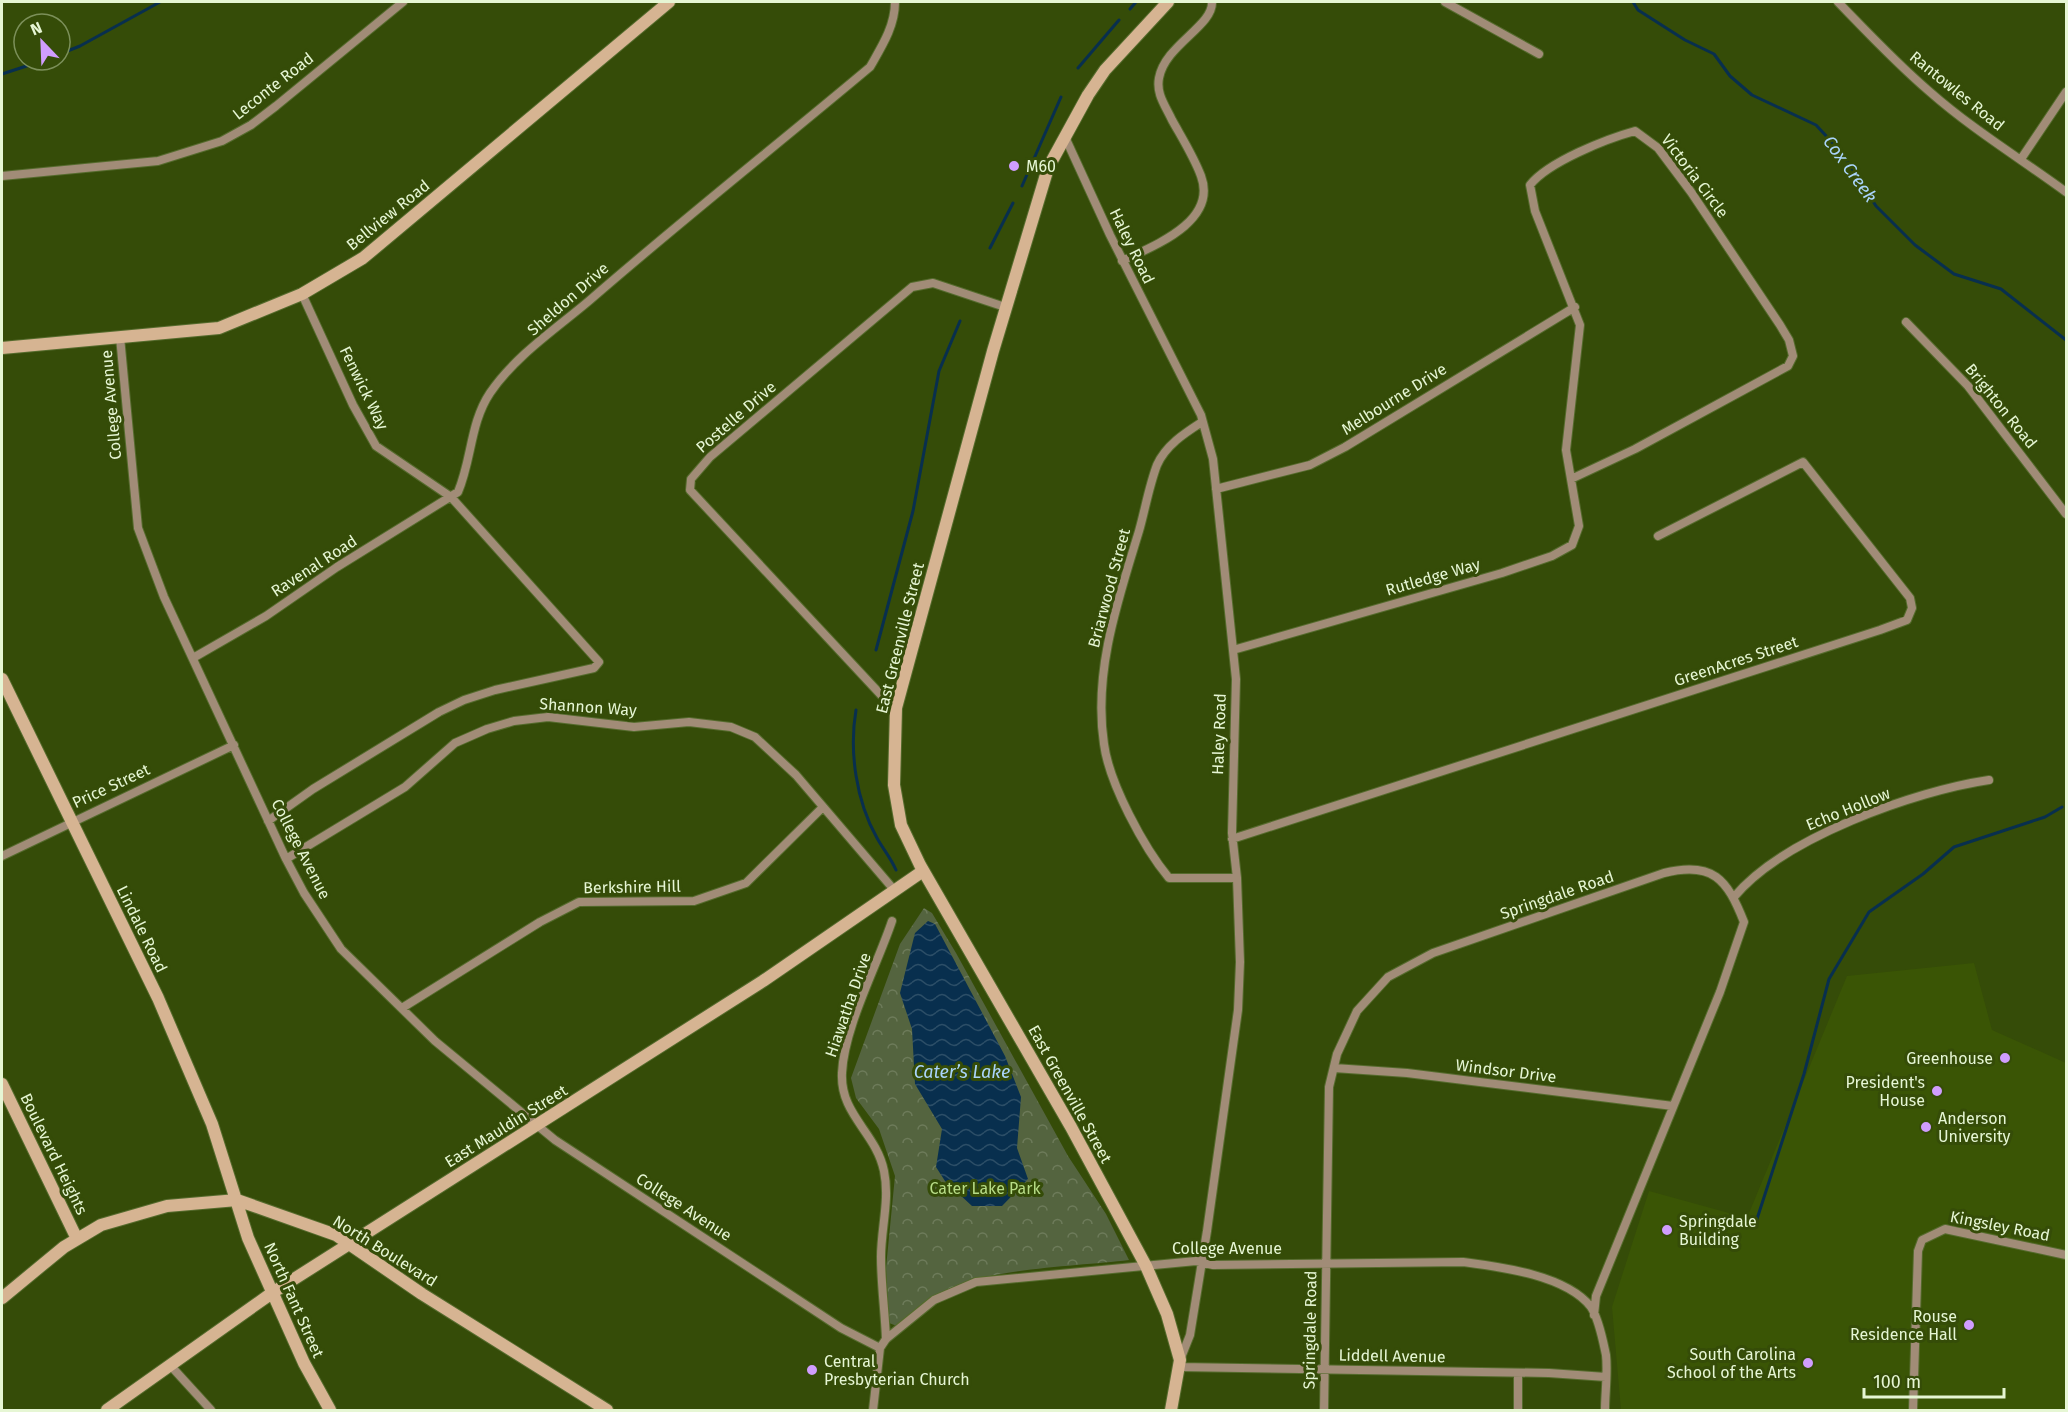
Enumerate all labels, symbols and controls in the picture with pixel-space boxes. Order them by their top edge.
north arrow [12,12,72,72]
text: N [28,18,45,39]
street label: Rantowles Road [1906,47,2008,135]
street label: Leconte Road [229,48,317,124]
street label: Victoria Circle [1657,130,1733,222]
water label: Cox Creek [1818,131,1882,207]
place label: M60 [1026,157,1056,176]
marker: M60 [1007,159,1021,173]
street label: Bellview Road [343,176,433,254]
street label: Haley Road [1106,205,1158,287]
street label: Sheldon Drive [523,259,613,339]
street label: Fenwick Way [336,343,392,433]
street label: College Avenue [97,349,125,461]
street label: Melbourne Drive [1338,359,1450,439]
street label: Brighton Road [1961,360,2041,452]
street label: Postelle Drive [692,377,780,457]
street label: Briarwood Street [1084,526,1134,650]
street label: Ravenal Road [268,531,360,601]
street label: Rutledge Way [1383,554,1483,600]
street label: East Greenville Street [872,560,928,715]
street label: GreenAcres Street [1672,632,1800,690]
street label: Haley Road [1208,693,1230,775]
street label: Shannon Way [539,694,637,720]
street label: Price Street [69,760,153,812]
street label: Echo Hollow [1803,783,1893,835]
street label: College Avenue [268,796,334,902]
street label: Springdale Road [1498,867,1616,923]
street label: Berkshire Hill [583,877,681,897]
street label: Lindale Road [113,882,171,976]
street label: Hiawatha Drive [821,950,875,1060]
street label: East Greenville Street [1024,1022,1116,1167]
place label: Greenhouse [1906,1049,1993,1068]
marker: Greenhouse [1998,1051,2012,1065]
street label: Windsor Drive [1455,1055,1557,1087]
water label: Cater’s Lake [914,1061,1010,1083]
place label: President's House [1846,1073,1925,1110]
street label: East Mauldin Street [441,1081,571,1171]
marker: President's House [1930,1084,1944,1098]
street label: Boulevard Heights [16,1090,92,1218]
place label: Anderson University [1938,1109,2011,1146]
marker: Anderson University [1919,1120,1933,1134]
street label: College Avenue [633,1169,735,1245]
park label: Cater Lake Park [929,1179,1041,1198]
street label: Kingsley Road [1948,1207,2052,1245]
street label: North Boulevard [329,1211,441,1291]
place label: Springdale Building [1679,1212,1757,1249]
marker: Springdale Building [1660,1223,1674,1237]
street label: North Fant Street [260,1239,328,1361]
street label: College Avenue [1172,1239,1282,1258]
street label: Springdale Road [1299,1270,1321,1390]
place label: Rouse Residence Hall [1850,1307,1957,1344]
marker: Rouse Residence Hall [1962,1318,1976,1332]
place label: South Carolina School of the Arts [1667,1345,1796,1382]
street label: Liddell Avenue [1338,1346,1446,1366]
place label: Central Presbyterian Church [824,1352,970,1389]
marker: South Carolina School of the Arts [1801,1356,1815,1370]
scale bar [1864,1361,2004,1399]
marker: Central Presbyterian Church [805,1363,819,1377]
text: 100 m [1873,1371,1921,1393]

